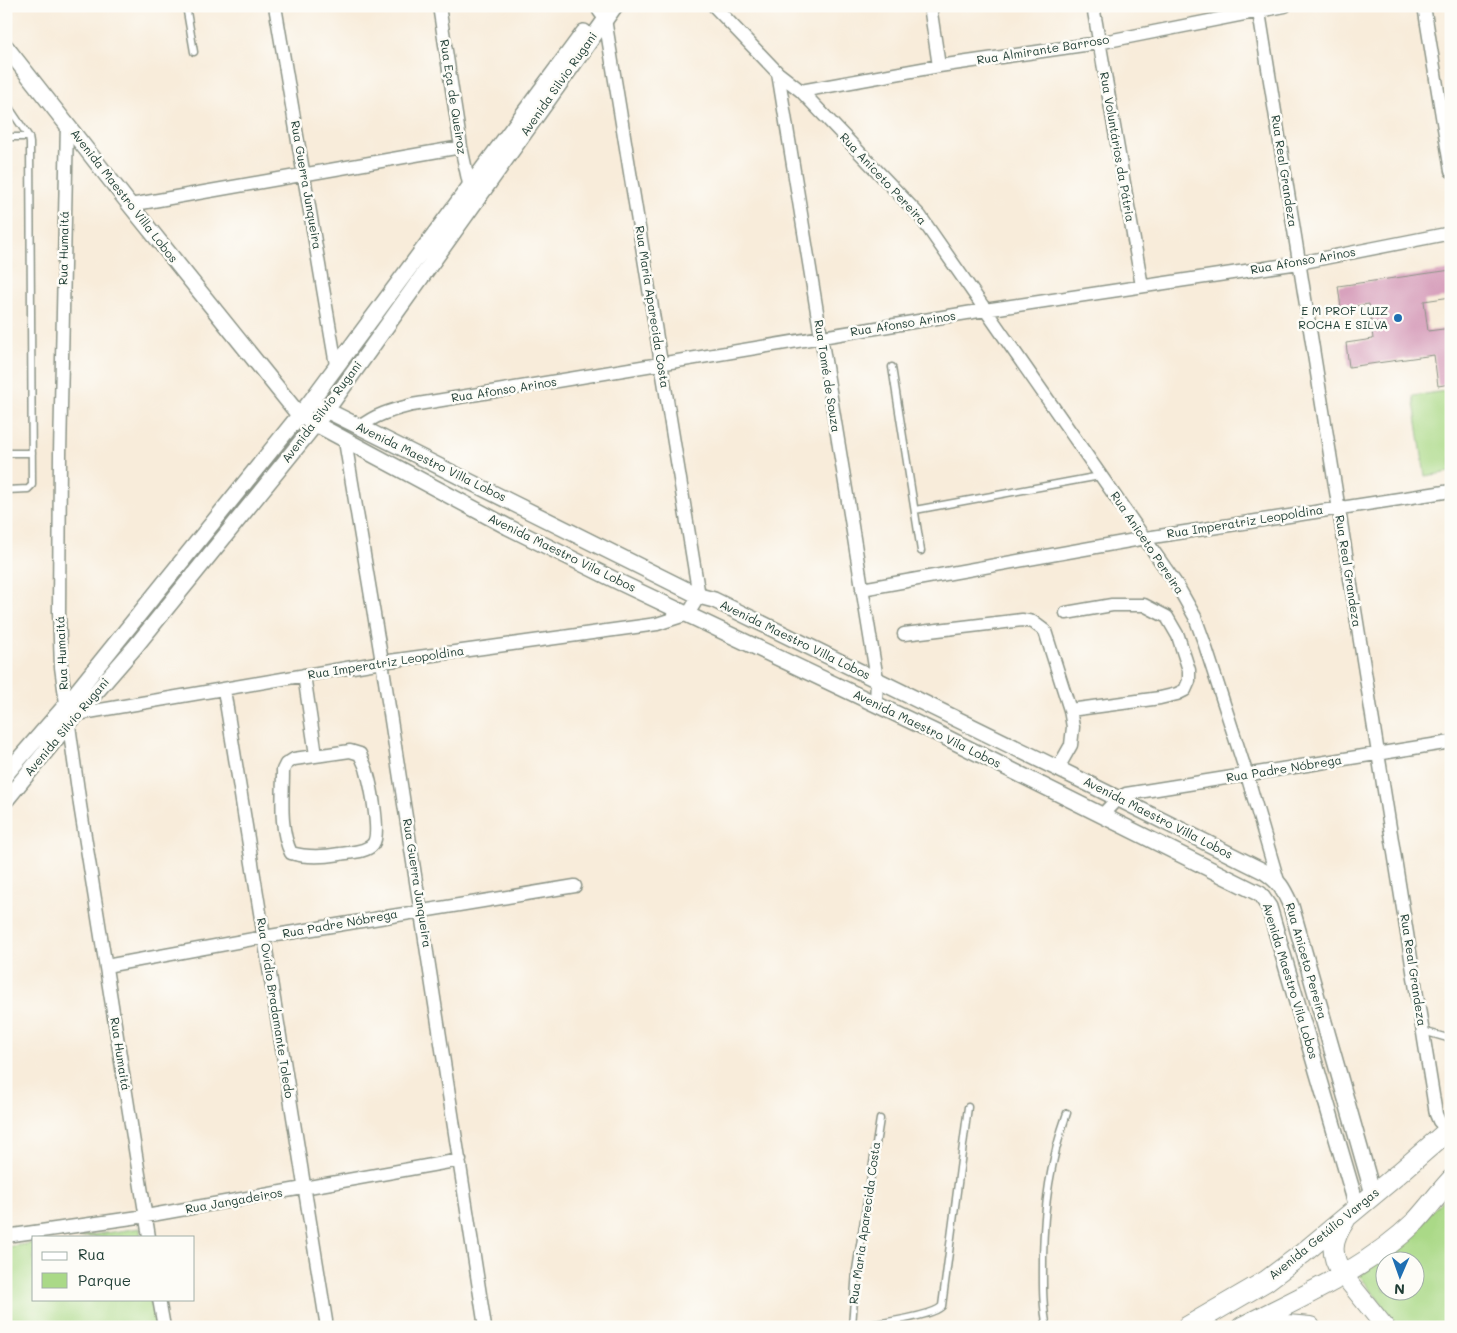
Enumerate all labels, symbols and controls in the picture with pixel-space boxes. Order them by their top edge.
street label: Avenida Silvio Rugani [516,28,600,139]
street label: Rua Almirante Barroso [975,31,1110,67]
street label: Rua Eça de Queiroz [437,38,471,156]
street label: Rua Voluntários da Pátria [1097,71,1139,223]
street label: Rua Real Grandeza [1268,114,1302,228]
street label: Rua Guerra Junqueira [288,119,326,250]
street label: Avenida Maestro Villa Lobos [68,125,182,266]
street label: Rua Aniceto Pereira [837,129,931,228]
street label: Rua Humaitá [54,211,72,285]
street label: Rua Maria Aparecida Costa [632,225,674,389]
street label: Rua Afonso Arinos [1249,243,1357,277]
place label: E M PROF LUIZ ROCHA E SILVA [1298,302,1388,332]
street label: Rua Afonso Arinos [849,307,957,339]
marker: E M PROF LUIZ ROCHA E SILVA [1392,312,1404,324]
street label: Rua Tomé de Souza [811,318,845,433]
street label: Avenida Silvio Rugani [278,357,365,466]
street label: Rua Afonso Arinos [450,373,558,405]
street label: Avenida Maestro Villa Lobos [354,418,509,505]
street label: Rua Aniceto Pereira [1108,488,1188,597]
street label: Rua Imperatriz Leopoldina [1166,501,1324,541]
street label: Avenida Maestro Vila Lobos [486,509,639,595]
street label: Rua Real Grandeza [1332,514,1366,628]
street label: Avenida Maestro Villa Lobos [718,596,873,683]
street label: Rua Humaitá [51,616,71,691]
street label: Rua Imperatriz Leopoldina [307,642,465,682]
street label: Avenida Silvio Rugani [20,674,112,779]
street label: Avenida Maestro Vila Lobos [851,685,1004,771]
street label: Rua Padre Nóbrega [1225,751,1343,785]
street label: Avenida Maestro Villa Lobos [1081,772,1236,862]
street label: Rua Guerra Junqueira [400,817,436,949]
street label: Avenida Maestro Vila Lobos [1260,901,1322,1061]
street label: Rua Aniceto Pereira [1283,901,1331,1021]
street label: Rua Padre Nóbrega [281,905,399,941]
street label: Rua Real Grandeza [1397,913,1431,1027]
street label: Rua Ovídio Bradamante Toledo [254,916,298,1099]
street label: Rua Humaitá [107,1016,135,1092]
street label: Rua Maria Aparecida Costa [845,1140,883,1305]
street label: Rua Jangadeiros [184,1184,284,1216]
street label: Avenida Getúlio Vargas [1265,1184,1382,1283]
legend [32,1236,195,1300]
text: Rua [78,1244,105,1264]
north arrow [1374,1250,1424,1300]
text: Parque [78,1270,131,1290]
text: N [1394,1280,1405,1299]

